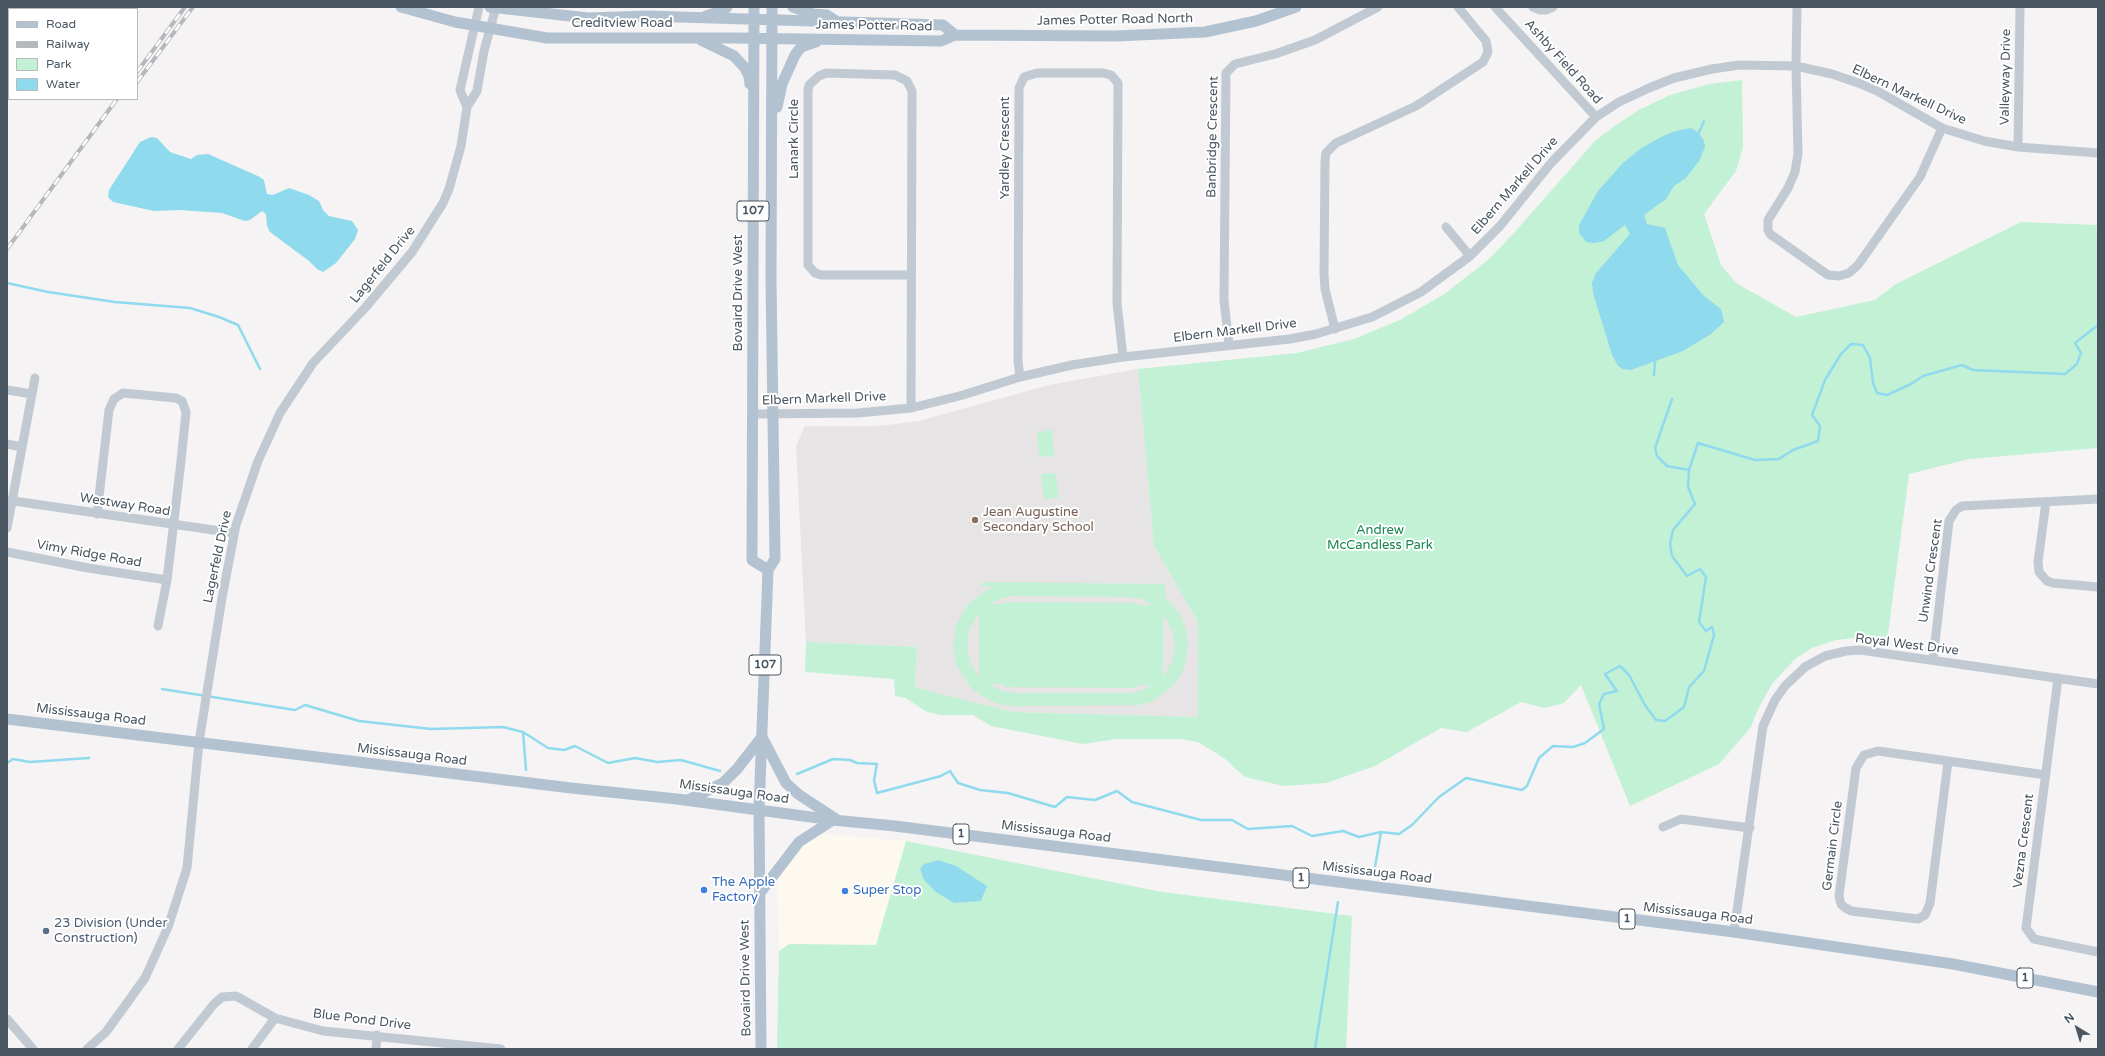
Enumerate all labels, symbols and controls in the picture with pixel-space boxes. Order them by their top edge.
legend [8,8,138,100]
street label: James Potter Road North [1037,11,1193,29]
street label: Creditview Road [571,16,673,32]
text: Road [46,17,76,31]
street label: James Potter Road [815,17,933,35]
street label: Ashby Field Road [1521,17,1605,107]
street label: Valleyway Drive [1997,29,2015,125]
text: Railway [46,37,90,51]
text: Park [46,57,72,71]
street label: Elbern Markell Drive [1849,62,1969,128]
street label: Banbridge Crescent [1204,76,1222,198]
text: Water [46,77,80,91]
street label: Yardley Crescent [998,97,1014,199]
street label: Lanark Circle [787,99,803,179]
street label: Elbern Markell Drive [1468,134,1562,238]
road number: 107 [737,201,769,221]
street label: Lagerfeld Drive [347,224,419,306]
street label: Bovaird Drive West [731,235,747,351]
street label: Elbern Markell Drive [1172,316,1298,346]
street label: Elbern Markell Drive [762,389,886,409]
street label: Westway Road [79,490,171,520]
place label: Jean Augustine Secondary School [983,505,1094,536]
street label: Lagerfeld Drive [201,509,235,605]
marker: Jean Augustine Secondary School [970,515,980,525]
street label: Unwind Crescent [1916,518,1946,624]
park label: Andrew McCandless Park [1327,523,1433,554]
street label: Vimy Ridge Road [35,537,143,571]
street label: Royal West Drive [1854,631,1960,659]
road number: 107 [749,655,781,675]
street label: Mississauga Road [35,701,147,729]
street label: Mississauga Road [356,741,468,769]
street label: Mississauga Road [678,777,790,807]
street label: Vezna Crescent [2010,793,2038,889]
street label: Germain Circle [1820,800,1846,892]
street label: Mississauga Road [1000,818,1112,846]
road number: 1 [953,824,969,844]
street label: Mississauga Road [1321,859,1433,887]
road number: 1 [1293,868,1309,888]
place label: The Apple Factory [712,875,775,906]
place label: Super Stop [853,883,921,899]
marker: The Apple Factory [699,885,709,895]
marker: Super Stop [840,886,850,896]
street label: Mississauga Road [1642,900,1754,928]
road number: 1 [1619,909,1635,929]
place label: 23 Division (Under Construction) [54,916,167,947]
street label: Bovaird Drive West [737,919,755,1037]
marker: 23 Division (Under Construction) [41,926,51,936]
road number: 1 [2017,968,2033,988]
street label: Blue Pond Drive [312,1006,412,1034]
north arrow [2057,1008,2097,1048]
text: N [2062,1010,2077,1026]

